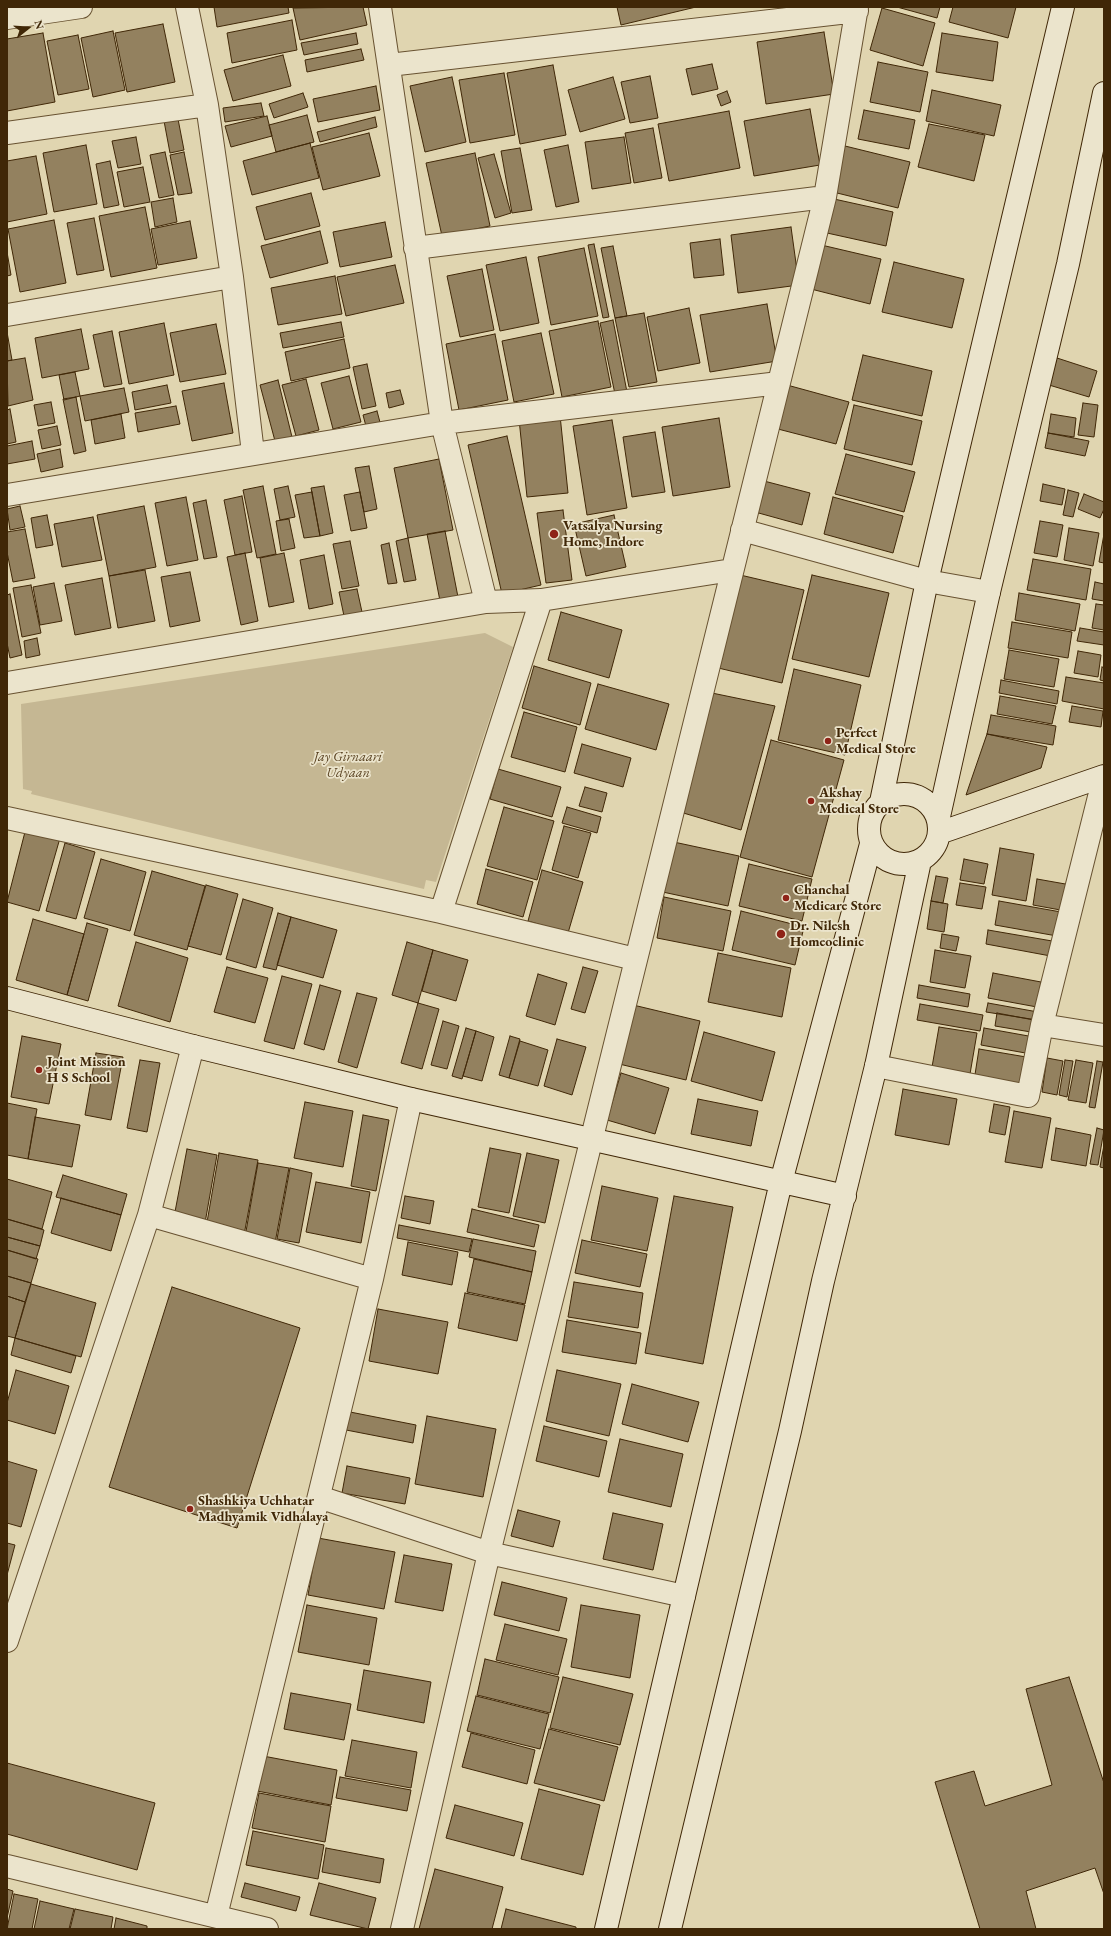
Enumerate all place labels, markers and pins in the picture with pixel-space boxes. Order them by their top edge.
place label: Vatsalya Nursing Home, Indore [563,518,663,550]
marker: Vatsalya Nursing Home, Indore [548,528,560,540]
place label: Perfect Medical Store [836,725,916,758]
marker: Perfect Medical Store [823,736,833,746]
place label: Akshay Medical Store [819,785,899,818]
marker: Akshay Medical Store [806,796,816,806]
place label: Chanchal Medicare Store [794,882,881,914]
marker: Chanchal Medicare Store [781,893,791,903]
place label: Dr. Nilesh Homeoclinic [790,918,864,950]
marker: Dr. Nilesh Homeoclinic [775,928,787,940]
place label: Joint Mission H S School [47,1054,126,1086]
marker: Joint Mission H S School [34,1065,44,1075]
place label: Shashkiya Uchhatar Madhyamik Vidhalaya [198,1493,328,1526]
marker: Shashkiya Uchhatar Madhyamik Vidhalaya [185,1504,195,1514]

